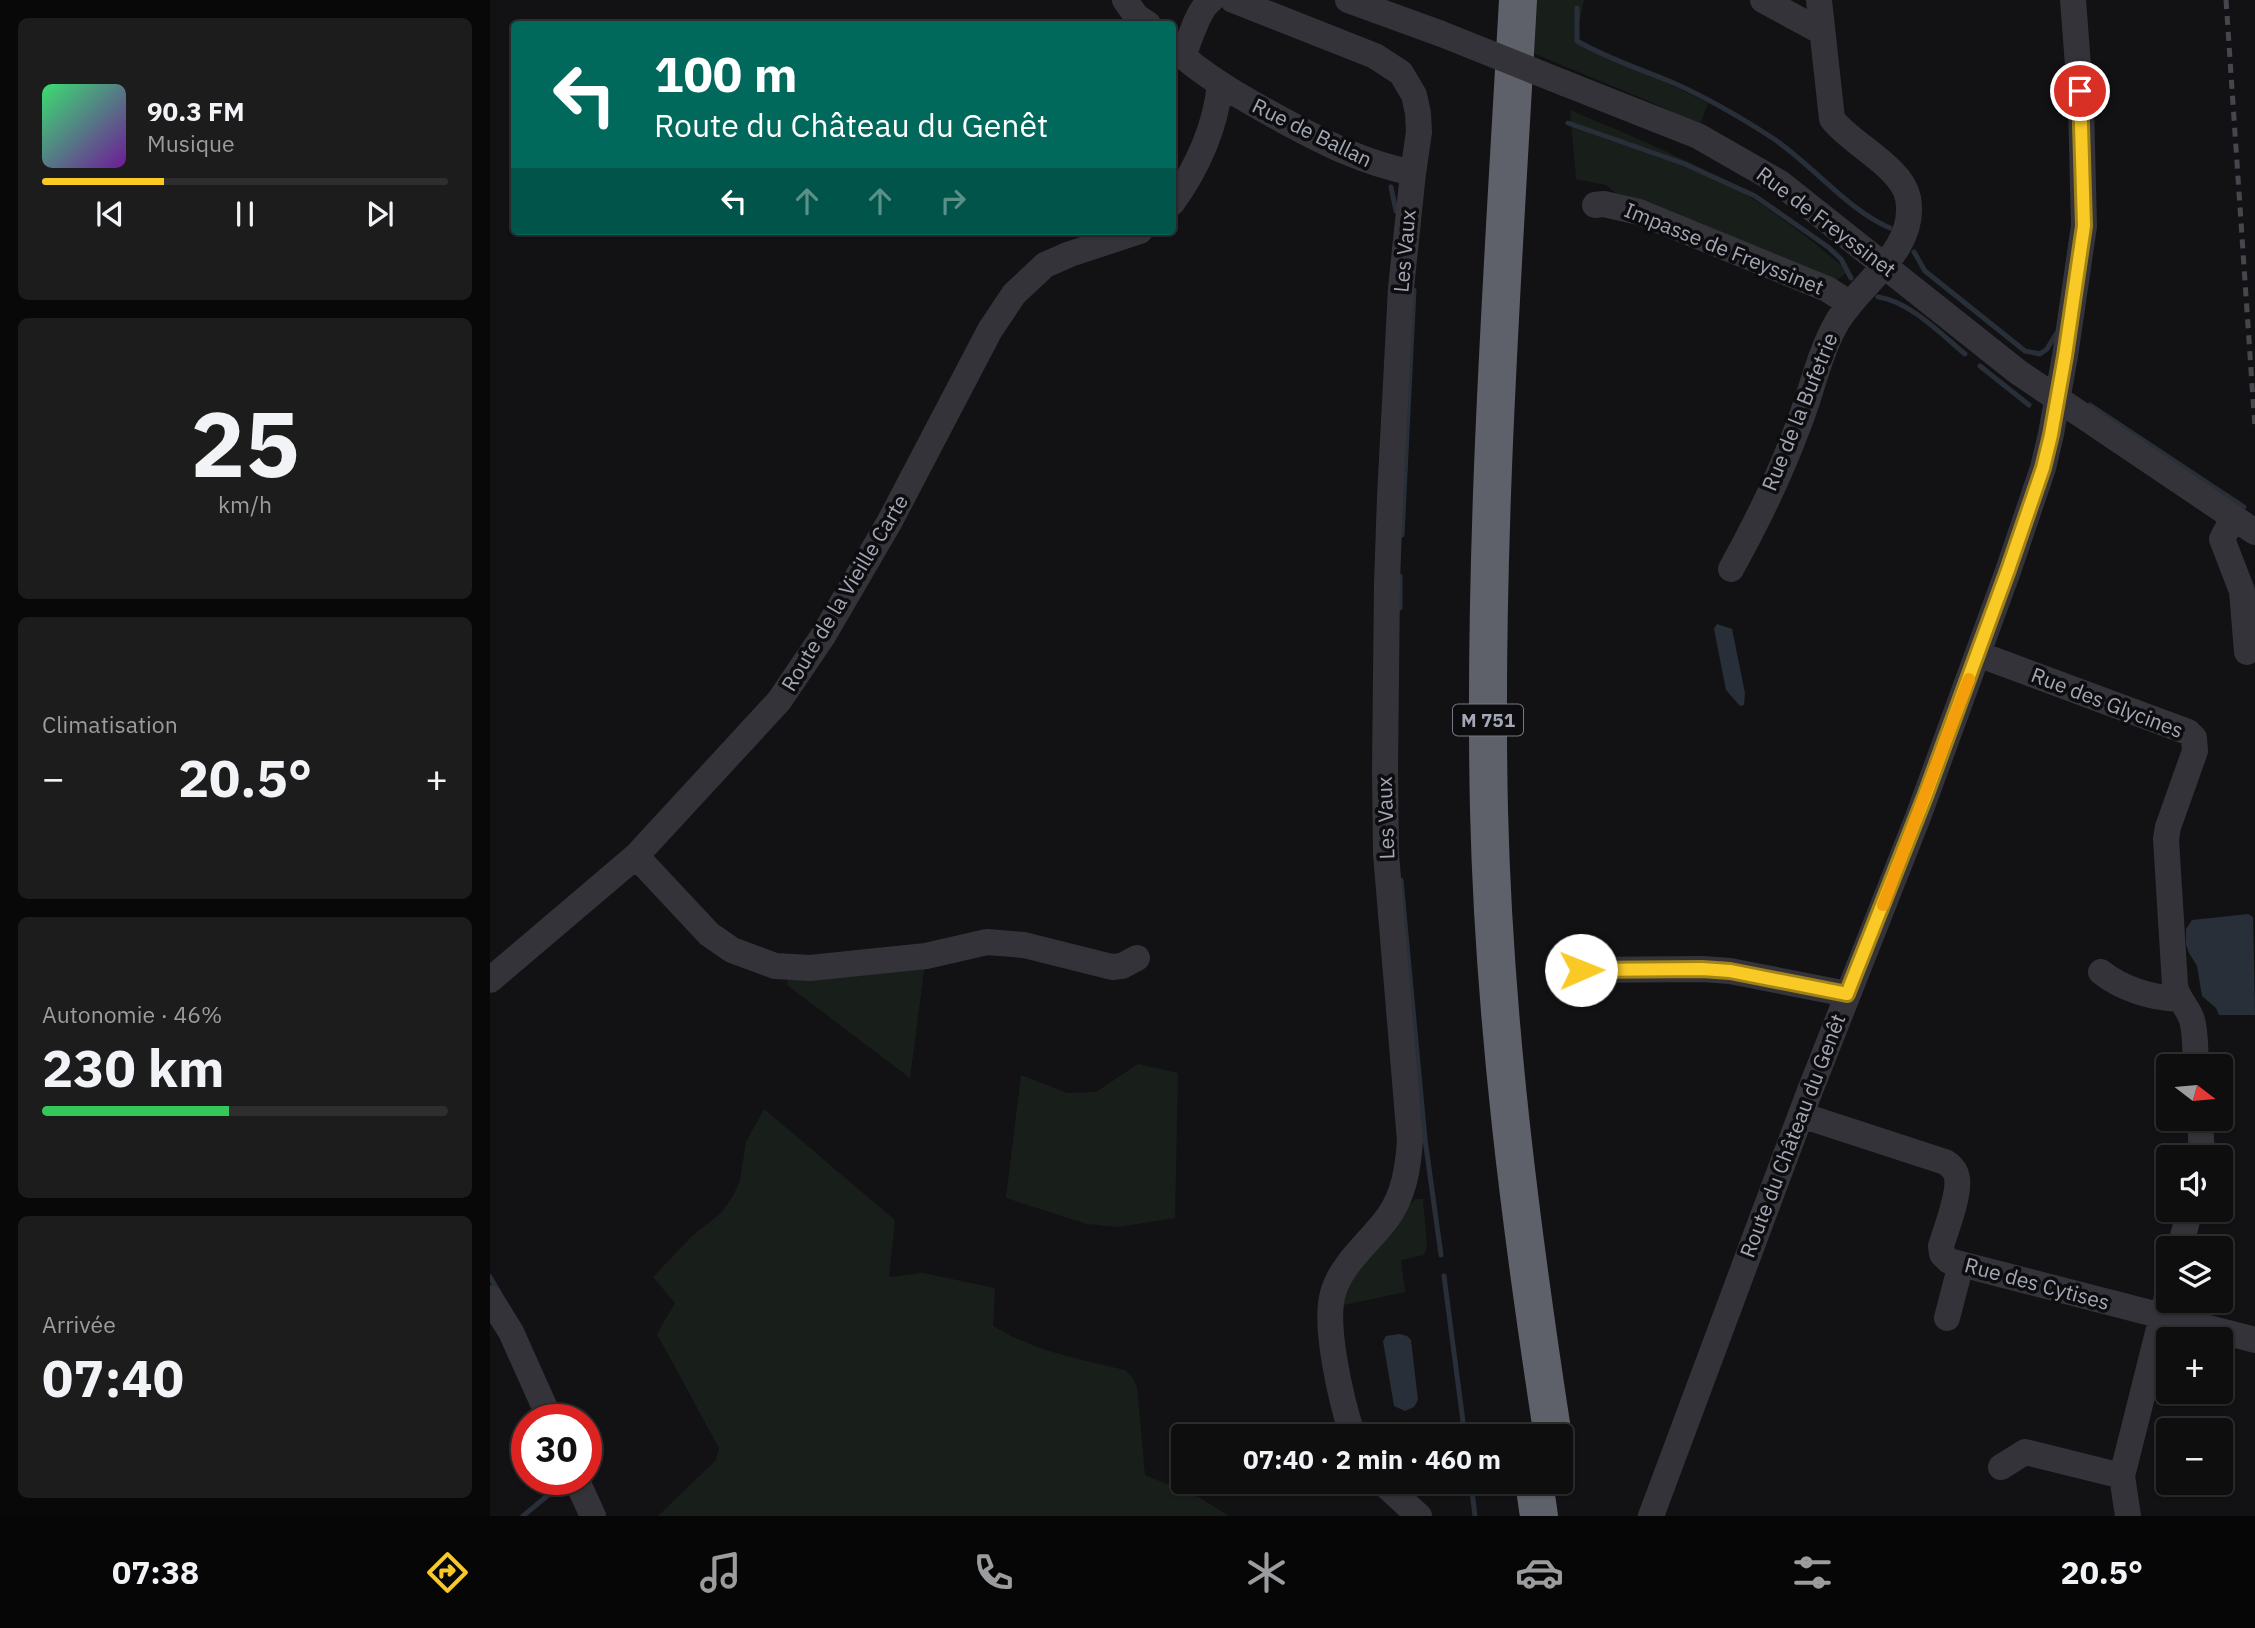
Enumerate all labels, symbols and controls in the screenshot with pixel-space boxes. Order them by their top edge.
text: 100 m [654,42,798,105]
icon: left [539,49,630,140]
pin [2050,61,2110,121]
icon: arrive [2061,72,2099,110]
street label: Rue de Ballan [1248,91,1377,173]
text: 90.3 FM [147,94,245,128]
text: Route du Château du Genêt [654,104,1048,146]
text: Musique [147,128,235,158]
street label: Rue de Freyssinet [1751,160,1902,283]
icon: left [715,182,753,220]
icon: ahead [788,182,826,220]
icon: ahead [861,182,899,220]
icon: right [934,182,972,220]
icon: previous [91,195,129,233]
icon: pause [226,195,264,233]
icon: next [361,195,399,233]
street label: Impasse de Freyssinet [1620,195,1828,301]
street label: Les Vaux [1386,208,1422,293]
street label: Rue de la Bufetrie [1755,328,1844,495]
text: 25 [190,384,300,502]
text: km/h [218,489,272,519]
street label: Route de la Vieille Carte [774,489,914,696]
street label: Rue des Glycines [2027,660,2187,744]
road number: M 751 [1453,705,1523,736]
text: Climatisation [42,709,178,739]
text: 20.5° [178,744,312,811]
text: − [42,753,65,802]
text: + [425,753,448,802]
street label: Les Vaux [1370,776,1400,860]
position arrow [1544,933,1618,1007]
text: Autonomie · 46% [42,999,222,1029]
street label: Route du Château du Genêt [1733,1010,1852,1261]
text: 230 km [42,1034,224,1101]
north arrow [2156,1054,2233,1130]
map controls [2156,1054,2233,1495]
button: sound [2156,1145,2233,1222]
button: layers [2156,1236,2233,1313]
street label: Rue des Cytises [1962,1250,2113,1316]
text: Arrivée [42,1309,116,1339]
button: + [2156,1327,2233,1404]
text: 07:40 [42,1344,184,1411]
speed limit sign: 30 [511,1404,602,1495]
button: − [2156,1418,2233,1495]
text: 07:40 · 2 min · 460 m [1243,1442,1501,1476]
icon: directions [423,1548,472,1597]
icon: music [696,1548,745,1597]
icon: phone [969,1548,1018,1597]
icon: climate [1242,1548,1291,1597]
icon: car [1515,1548,1564,1597]
icon: filters [1788,1548,1837,1597]
text: 07:38 [112,1551,199,1593]
text: 20.5° [2060,1551,2143,1593]

